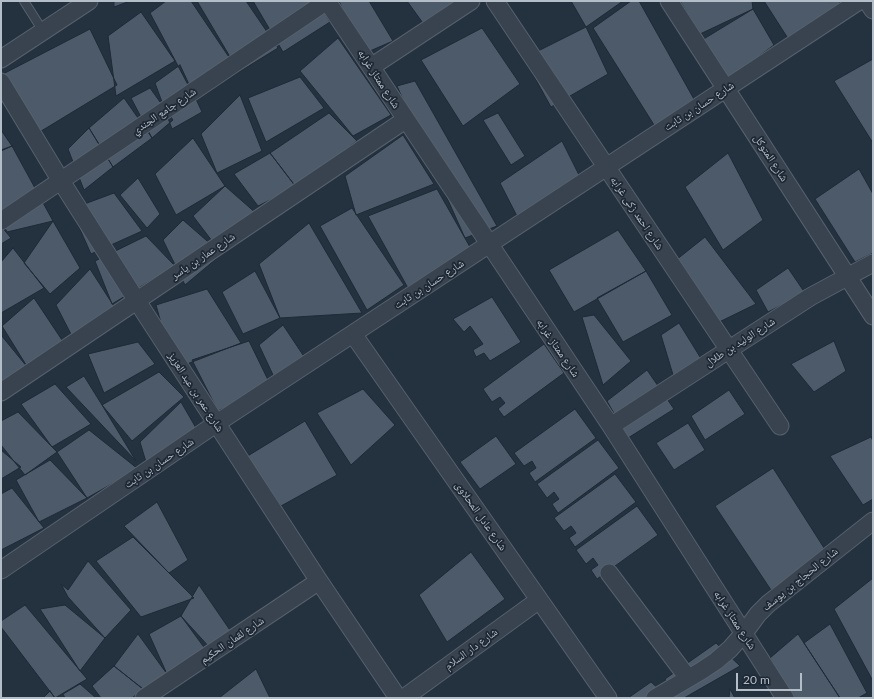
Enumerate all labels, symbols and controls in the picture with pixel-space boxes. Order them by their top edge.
street label: شارع ممتاز غرابه [355,47,403,111]
street label: شارع حسان بن ثابت [661,78,737,134]
street label: شارع جامع الجندي [130,85,198,137]
street label: شارع المتوكل [751,132,791,184]
street label: شارع احمد زكى غرابه [608,174,666,252]
street label: شارع عمار بن ياسر [169,230,237,282]
street label: شارع حسان بن ثابت [391,256,467,312]
street label: شارع الوليد بن طلال [702,314,778,370]
street label: شارع ممتاز غرابه [534,316,582,380]
street label: شارع عمر بن عبد العزيز [165,350,227,434]
street label: شارع حسان بن ثابت [122,435,196,491]
street label: شارع عادل المحلاوى [452,479,510,553]
street label: شارع الحجاج بن يوسف [760,544,840,614]
street label: شارع ممتاز غرابه [711,588,759,652]
street label: شارع لقمان الحكيم [198,614,266,666]
street label: شارع دار السلام [442,625,500,673]
scale bar [738,665,804,691]
text: 20 m [743,672,770,687]

